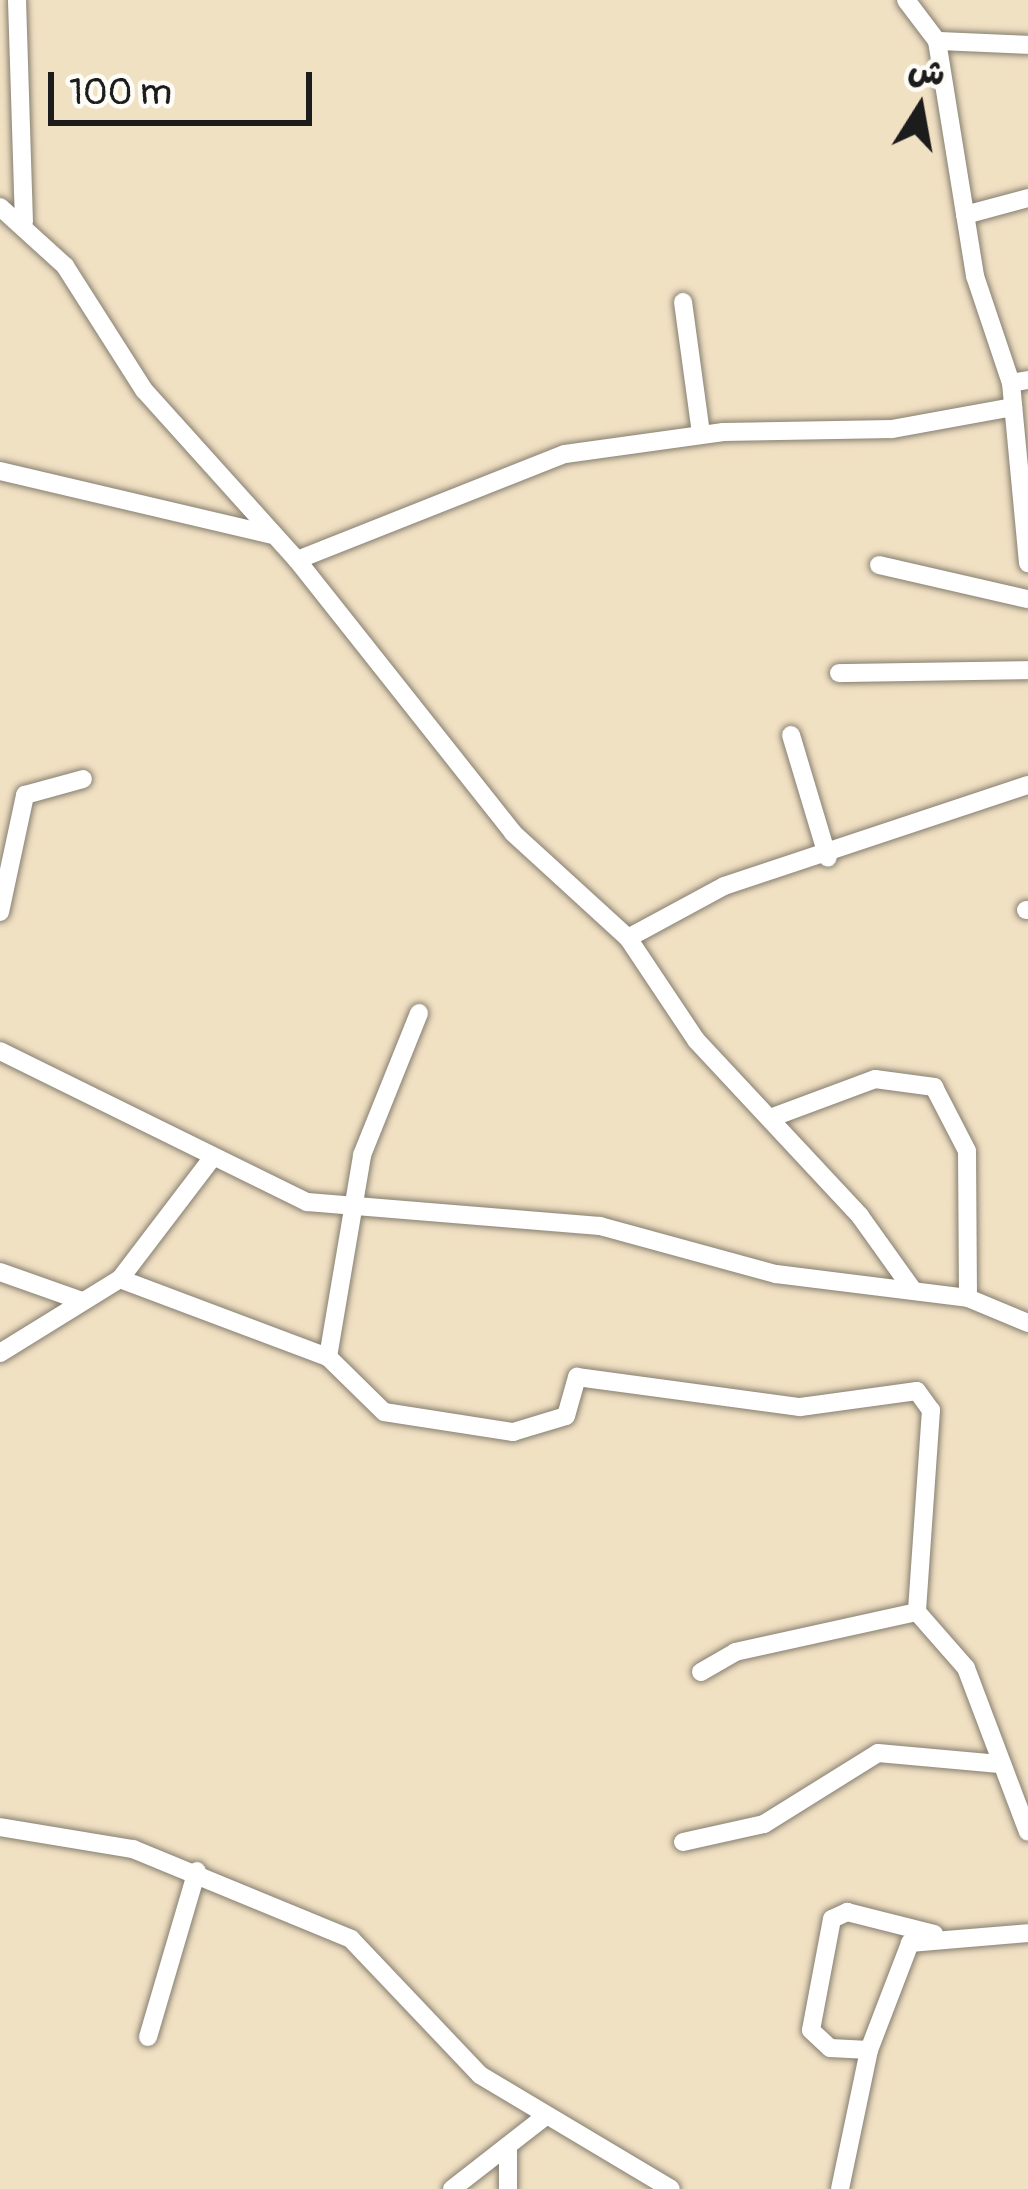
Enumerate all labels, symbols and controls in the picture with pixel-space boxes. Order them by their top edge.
scale bar [54,48,318,122]
north arrow [860,48,980,168]
text: ش [905,49,949,96]
text: 100 m [69,70,172,115]

